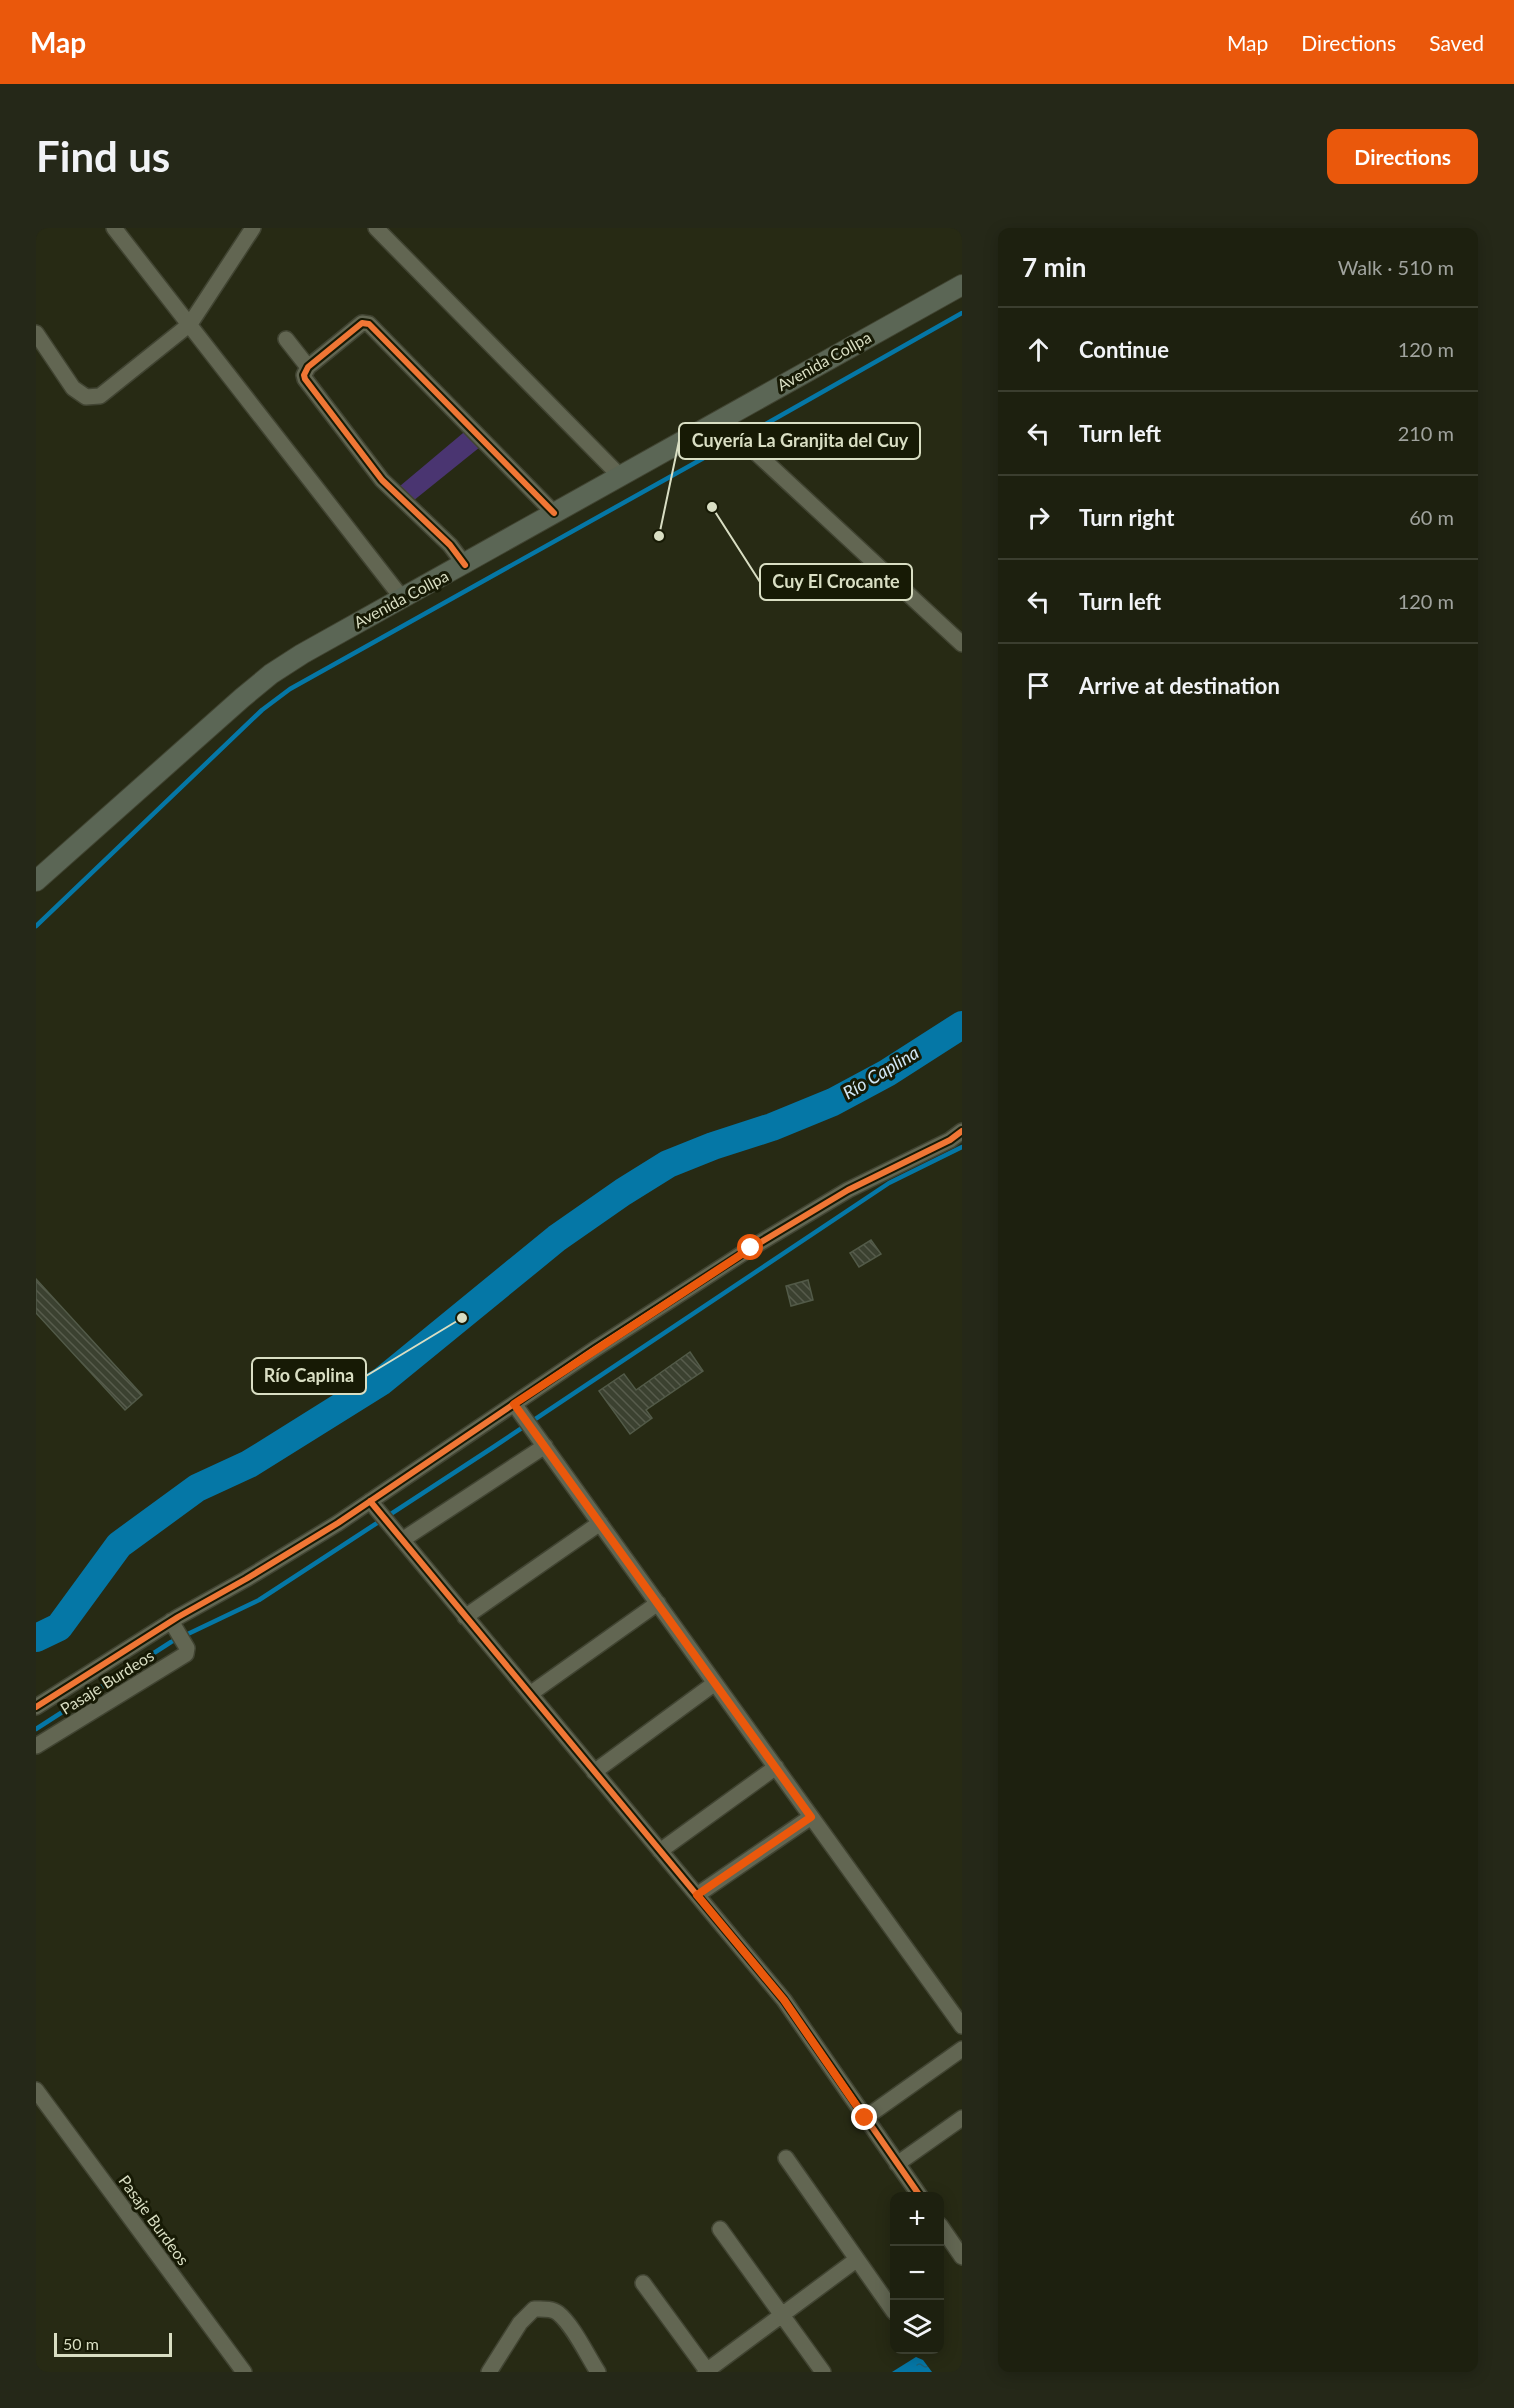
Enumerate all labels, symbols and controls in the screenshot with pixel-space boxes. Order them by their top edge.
text: Map [30,25,86,59]
text: Map [1227,30,1268,55]
text: Directions [1301,30,1396,55]
text: Saved [1429,30,1484,55]
button: Directions [1327,129,1478,184]
text: Find us [36,131,170,181]
text: 7 min [1022,251,1086,283]
text: Walk · 510 m [1338,255,1454,279]
street label: Avenida Collpa [773,327,874,394]
icon: ahead [1022,333,1055,366]
text: Continue [1079,336,1169,363]
text: 120 m [1398,337,1454,361]
icon: left [1022,417,1055,450]
text: Turn left [1079,420,1161,447]
text: 210 m [1398,421,1454,445]
callout: Cuyería La Granjita del Cuy [679,423,920,459]
text: Cuyería La Granjita del Cuy [692,429,909,451]
icon: right [1022,501,1055,534]
text: Turn right [1079,504,1174,531]
text: 60 m [1409,505,1454,529]
callout: Cuy El Crocante [760,564,912,600]
street label: Avenida Collpa [350,566,451,631]
text: Cuy El Crocante [772,570,900,592]
icon: left [1022,585,1055,618]
text: Turn left [1079,588,1161,615]
text: 120 m [1398,589,1454,613]
icon: arrive [1022,669,1055,702]
text: Arrive at destination [1079,672,1280,699]
water label: Río Caplina [838,1041,923,1103]
route start [737,1234,763,1260]
callout: Río Caplina [252,1358,366,1394]
text: Río Caplina [264,1364,354,1386]
street label: Pasaje Burdeos [57,1645,157,1718]
route end [851,2104,877,2130]
street label: Pasaje Burdeos [115,2171,193,2268]
map controls [890,2192,944,2354]
button: + [890,2192,944,2246]
button: − [890,2246,944,2300]
button: layers [890,2300,944,2354]
scale bar [54,2330,172,2358]
text: 50 m [63,2334,99,2353]

